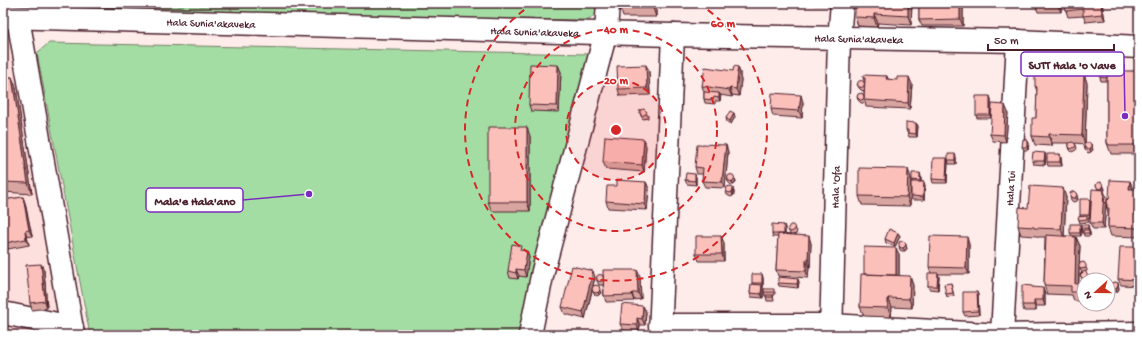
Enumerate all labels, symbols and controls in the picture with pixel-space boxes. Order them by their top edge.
street label: Hala Sunia'akaveka [166,17,256,32]
text: 60 m [711,18,736,32]
text: 40 m [603,24,628,38]
street label: Hala Sunia'akaveka [490,26,580,41]
scale bar [988,26,1114,52]
street label: Hala Sunia'akaveka [814,33,904,47]
text: 50 m [994,35,1019,49]
callout: SUTT Hala 'o Vave [1021,52,1124,76]
text: SUTT Hala 'o Vave [1028,60,1116,74]
text: 20 m [604,75,629,89]
centre of rings [609,123,623,137]
street label: Hala 'Ofa [830,165,844,208]
street label: Hala Tui [1005,170,1019,206]
callout: Mala'e Hala'ano [146,188,243,212]
text: Mala'e Hala'ano [155,196,236,210]
north arrow [1076,272,1116,312]
text: N [1082,289,1095,300]

